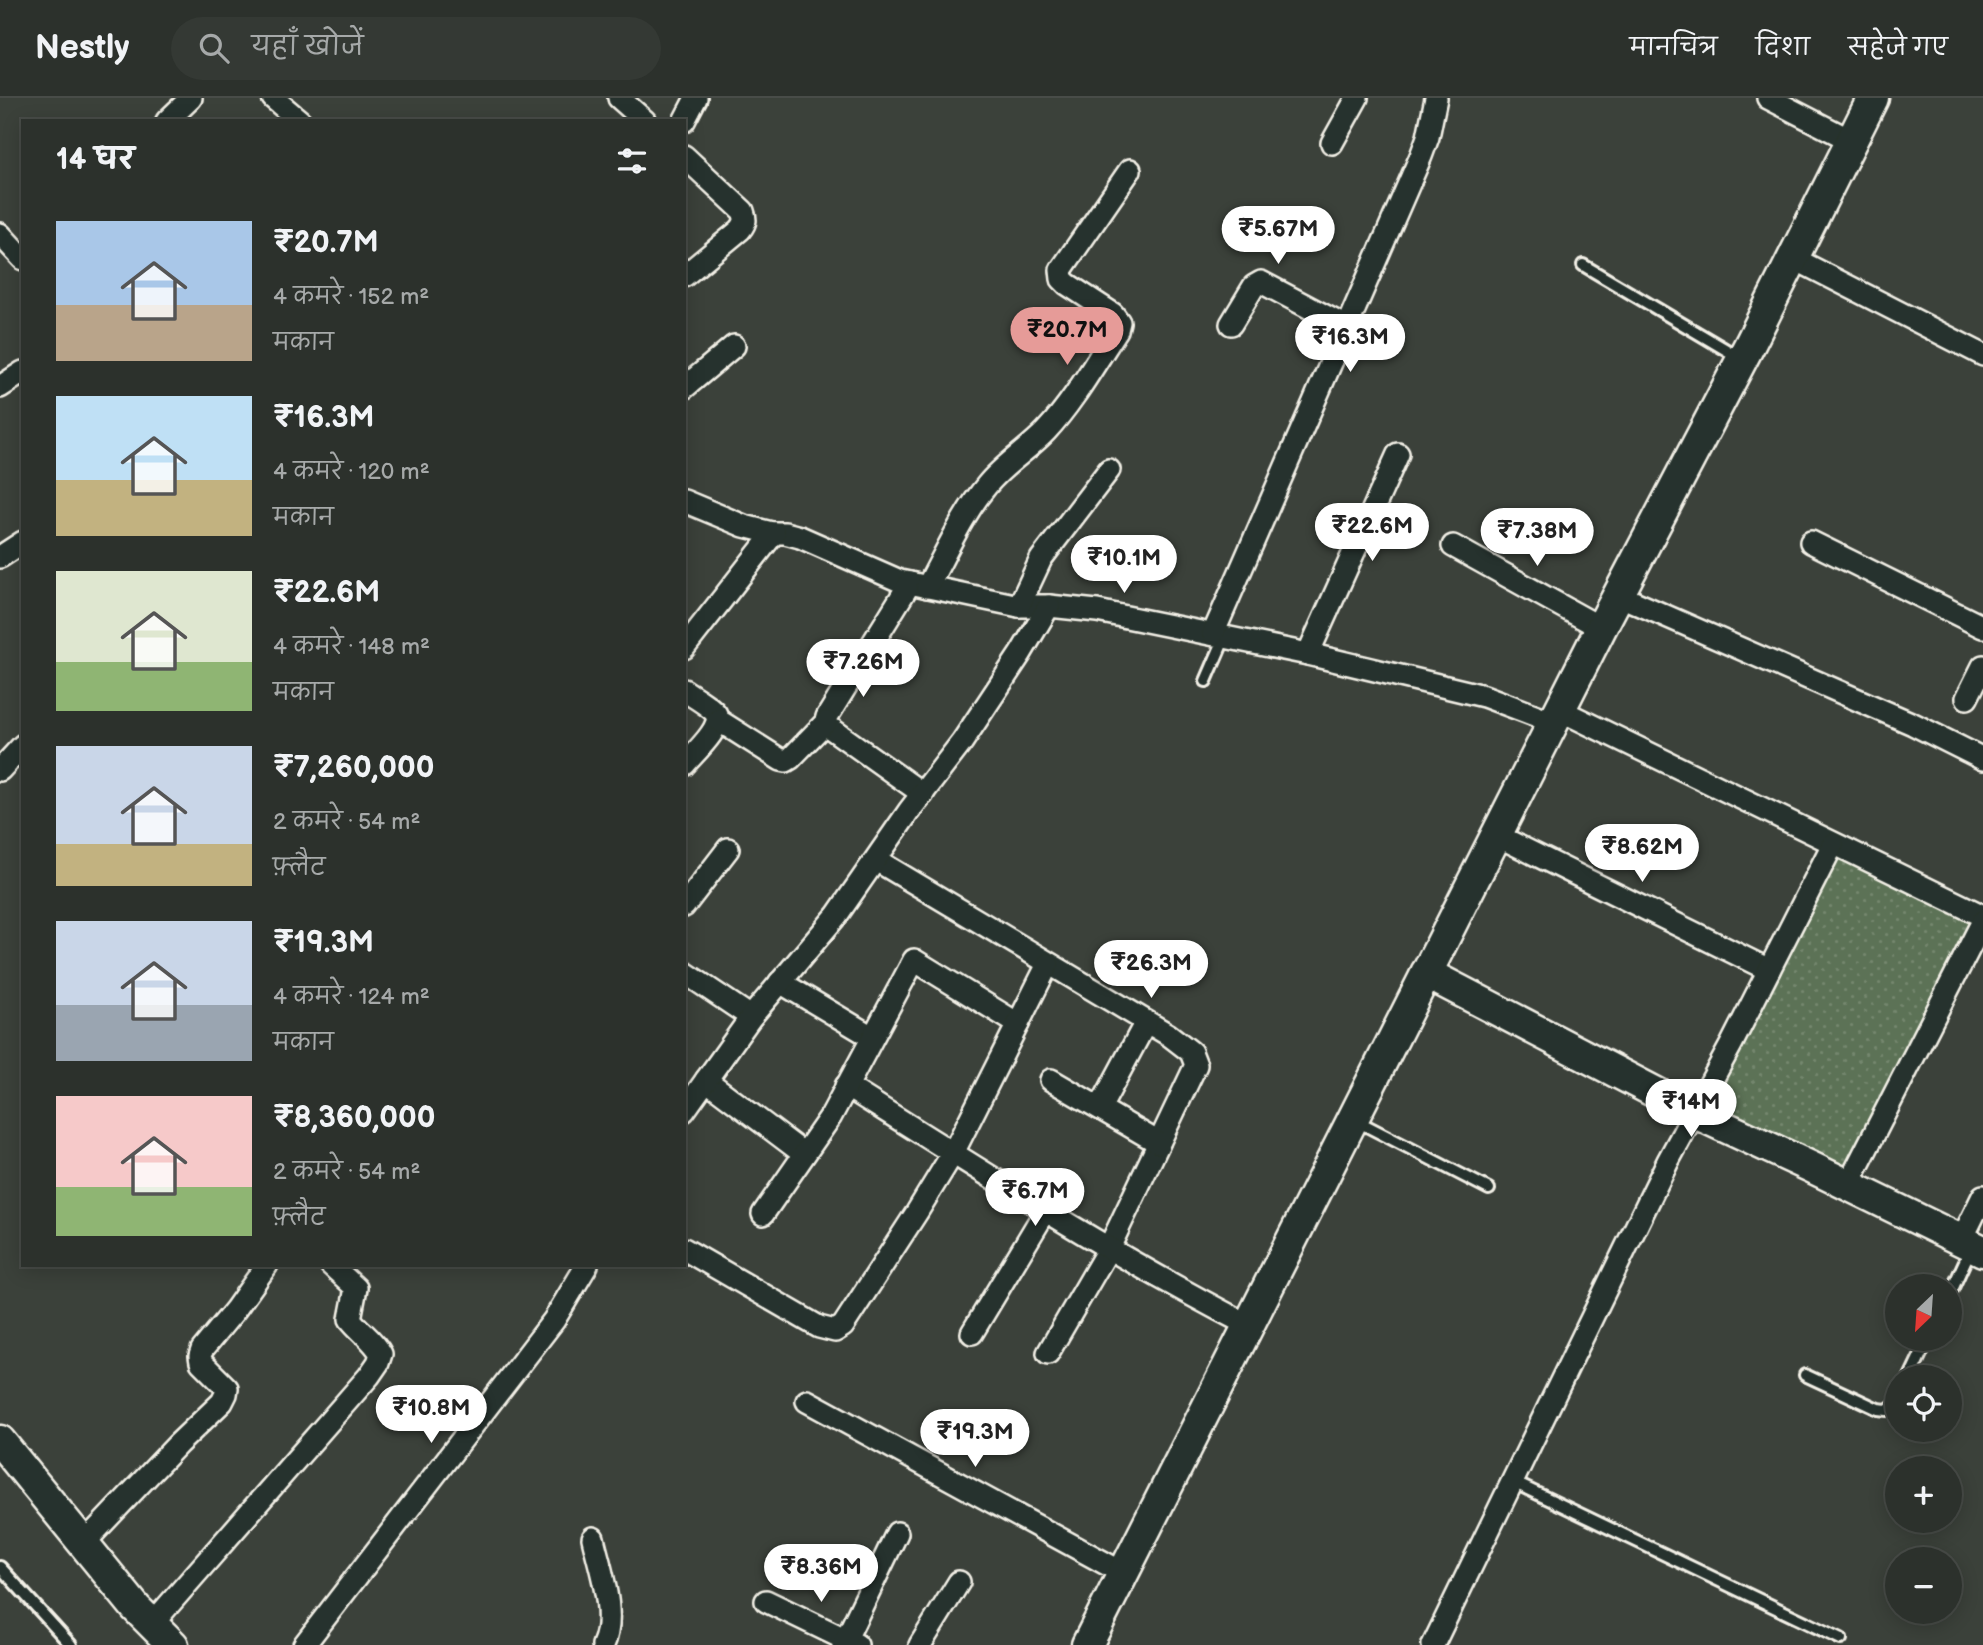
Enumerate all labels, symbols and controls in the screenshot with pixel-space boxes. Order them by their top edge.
search box [171,17,661,80]
text: Nestly [35,28,129,68]
icon: search [195,29,233,67]
text: यहाँ खोजें [251,32,364,63]
text: मानचित्र [1630,33,1718,62]
text: दिशा [1756,33,1810,62]
text: सहेजे गए [1848,33,1948,62]
text: 14 घर [56,142,134,178]
icon: filters [613,142,651,180]
pin: ₹5.67M [1221,206,1335,266]
text: ₹5.67M [1238,215,1318,243]
text: ₹20.7M [273,225,379,261]
icon: home [112,249,196,333]
text: 4 कमरे · 152 m² [273,283,429,311]
pin: ₹20.7M [1010,308,1124,367]
pin: ₹16.3M [1293,314,1407,374]
text: ₹20.7M [1026,316,1108,344]
text: ₹16.3M [1311,323,1389,351]
text: मकान [273,329,334,357]
text: ₹16.3M [273,400,374,436]
icon: home [112,424,196,508]
text: 4 कमरे · 120 m² [273,458,430,486]
text: मकान [273,504,334,532]
pin: ₹22.6M [1315,504,1429,563]
pin: ₹7.38M [1480,508,1594,568]
text: ₹22.6M [1331,512,1413,540]
text: ₹7.38M [1497,517,1577,545]
pin: ₹10.1M [1067,536,1181,595]
text: ₹10.1M [1087,544,1161,572]
text: ₹22.6M [273,575,380,611]
icon: home [112,599,196,683]
text: 4 कमरे · 148 m² [273,633,430,661]
pin: ₹7.26M [806,640,920,699]
text: ₹7.26M [822,648,904,676]
text: मकान [273,679,334,707]
text: ₹7,260,000 [273,750,434,786]
icon: home [112,774,196,858]
text: 2 कमरे · 54 m² [273,808,420,836]
pin: ₹8.62M [1585,824,1699,884]
text: ₹8.62M [1601,833,1683,861]
text: फ़्लैट [273,854,325,882]
text: ₹19.3M [273,925,374,961]
pin: ₹26.3M [1094,940,1208,1000]
icon: home [112,949,196,1033]
text: ₹26.3M [1110,949,1192,977]
text: 4 कमरे · 124 m² [273,983,430,1011]
text: मकान [273,1029,334,1057]
pin: ₹14M [1650,1080,1732,1139]
text: ₹14M [1662,1088,1720,1116]
text: ₹8,360,000 [273,1100,435,1136]
icon: home [112,1124,196,1208]
text: 2 कमरे · 54 m² [273,1158,420,1186]
pin: ₹6.7M [986,1168,1084,1228]
text: ₹6.7M [1001,1177,1069,1205]
text: फ़्लैट [273,1204,325,1232]
north arrow [1885,1274,1962,1351]
map controls [1885,1274,1962,1624]
button: locate [1885,1365,1962,1442]
pin: ₹10.8M [374,1386,488,1445]
text: ₹10.8M [392,1394,470,1422]
pin: ₹19.3M [918,1410,1032,1469]
text: ₹19.3M [936,1418,1014,1446]
button: + [1885,1456,1962,1533]
pin: ₹8.36M [764,1544,878,1604]
button: − [1885,1547,1962,1624]
text: ₹8.36M [780,1553,862,1581]

